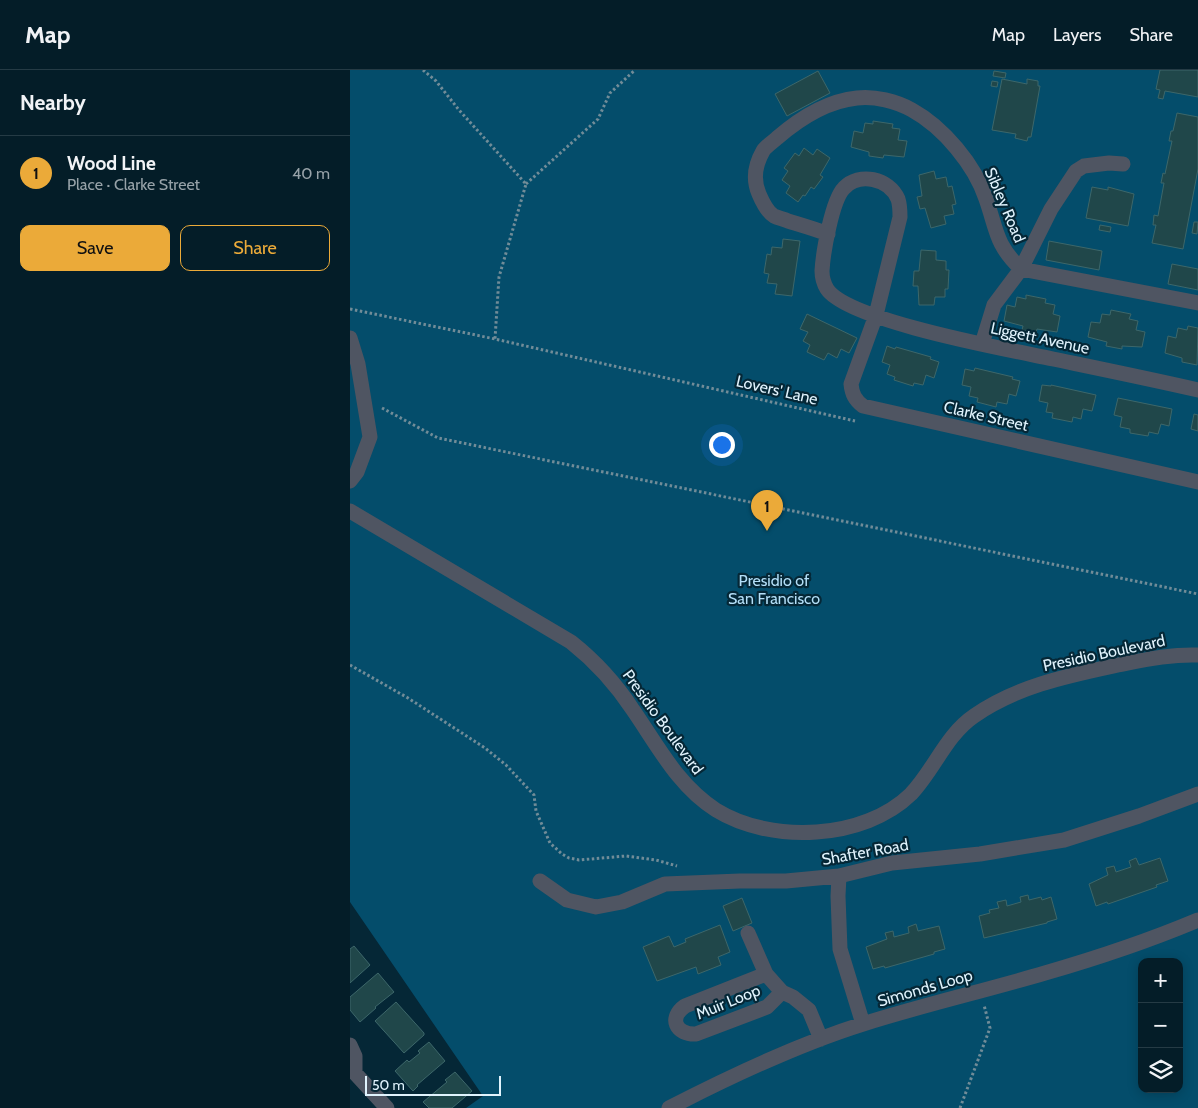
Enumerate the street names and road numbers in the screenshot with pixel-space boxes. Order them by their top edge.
street label: Sibley Road [981,165,1029,245]
street label: Liggett Avenue [989,318,1091,358]
street label: Lovers' Lane [734,371,820,409]
street label: Clarke Street [942,397,1031,435]
street label: Presidio Boulevard [1041,631,1167,675]
street label: Presidio Boulevard [619,666,707,778]
street label: Shafter Road [820,835,910,869]
street label: Simonds Loop [875,965,975,1011]
street label: Muir Loop [693,980,763,1023]

